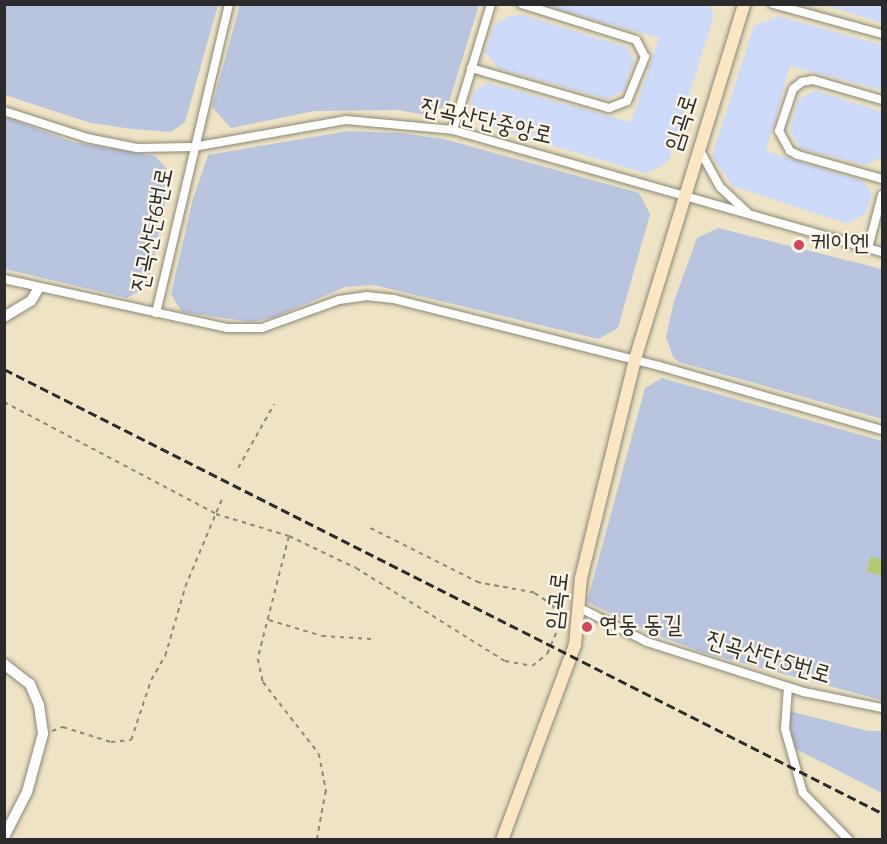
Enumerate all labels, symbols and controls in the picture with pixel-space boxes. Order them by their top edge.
street label: 임곡로 [660,91,706,155]
street label: 진곡산단중앙로 [417,94,555,152]
street label: 진곡산단6번로 [127,165,181,295]
place label: 케이엔 [811,231,869,259]
marker: 케이엔 [792,238,806,252]
street label: 임곡로 [541,570,577,632]
place label: 연동 동길 [599,613,682,641]
marker: 연동 동길 [580,620,594,634]
street label: 진곡산단5번로 [702,626,834,692]

